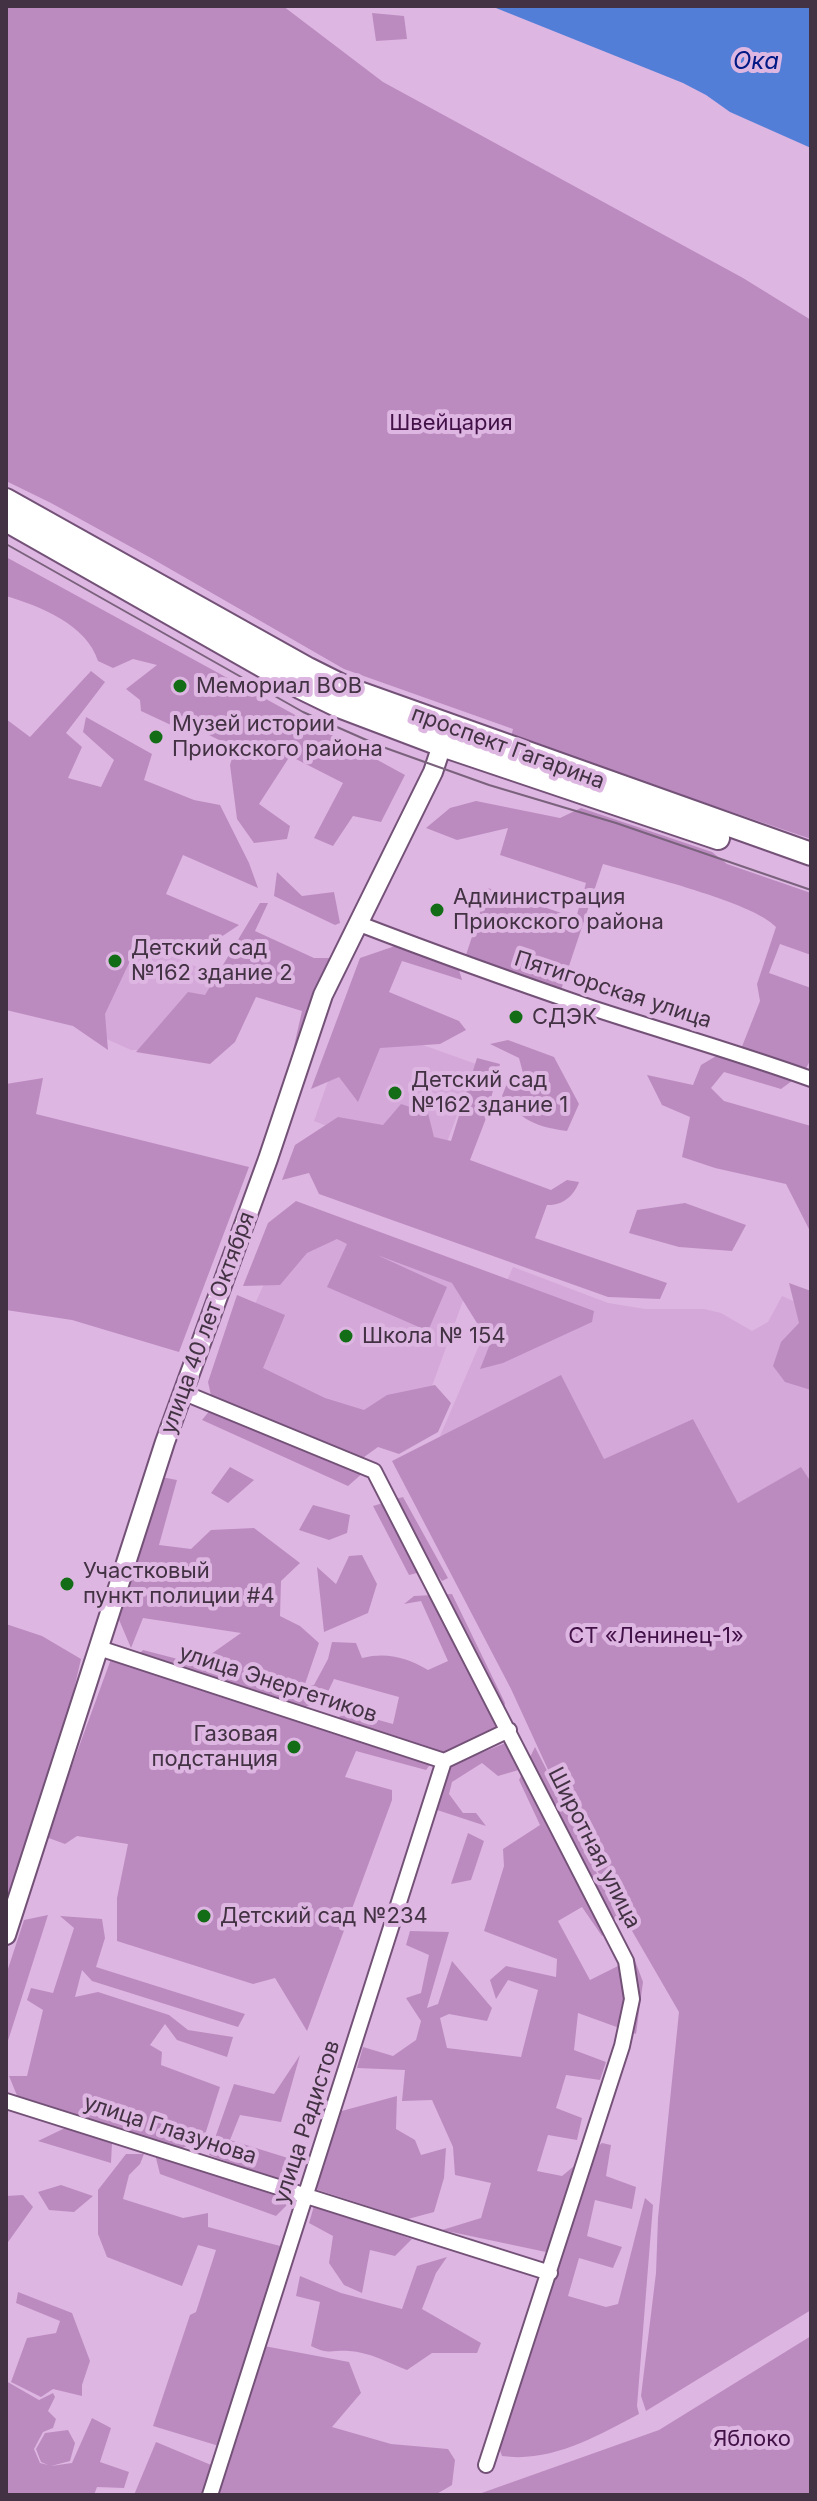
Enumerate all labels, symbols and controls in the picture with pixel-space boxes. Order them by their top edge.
water label: Ока [733,48,779,76]
park label: Швейцария [389,410,513,436]
place label: Мемориал ВОВ [196,673,362,699]
marker: Мемориал ВОВ [171,677,189,695]
street label: проспект Гагарина [408,701,608,795]
place label: Музей истории Приокского района [172,711,383,762]
marker: Музей истории Приокского района [147,728,165,746]
place label: Администрация Приокского района [453,884,664,936]
marker: Администрация Приокского района [428,901,446,919]
place label: Детский сад №162 здание 2 [131,935,293,986]
street label: Пятигорская улица [511,946,715,1034]
marker: Детский сад №162 здание 2 [106,952,124,970]
place label: СДЭК [532,1004,597,1030]
marker: СДЭК [507,1008,525,1026]
place label: Детский сад №162 здание 1 [411,1067,568,1118]
marker: Детский сад №162 здание 1 [386,1084,404,1102]
street label: улица 40 лет Октября [155,1208,261,1438]
place label: Школа № 154 [362,1323,506,1349]
marker: Школа № 154 [337,1327,355,1345]
place label: Участковый пункт полиции #4 [83,1558,275,1610]
marker: Участковый пункт полиции #4 [58,1575,76,1593]
park label: СТ «Ленинец-1» [568,1623,744,1649]
street label: улица Энергетиков [176,1639,380,1729]
place label: Газовая подстанция [152,1721,278,1772]
marker: Газовая подстанция [285,1738,303,1756]
street label: Широтная улица [542,1763,646,1933]
place label: Детский сад №234 [220,1903,428,1929]
marker: Детский сад №234 [195,1907,213,1925]
street label: улица Радистов [268,2037,346,2207]
street label: улица Глазунова [80,2090,260,2170]
park label: Яблоко [713,2426,791,2452]

